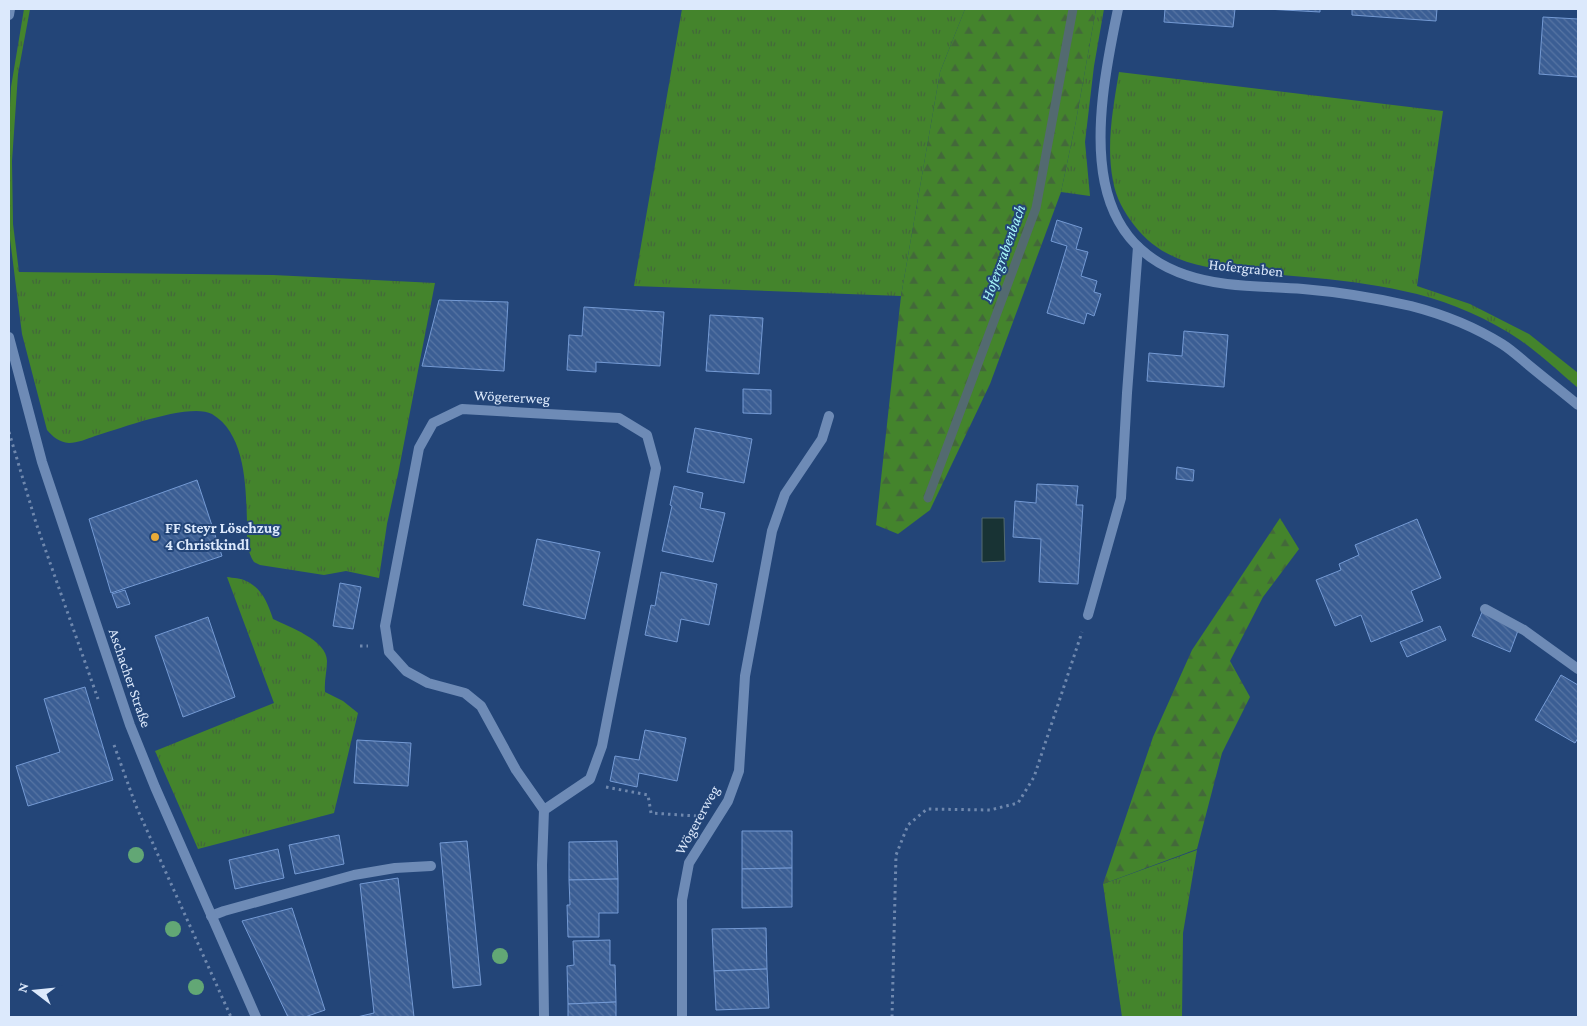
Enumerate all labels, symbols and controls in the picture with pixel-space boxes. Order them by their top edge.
water label: Hofergrabenbach [978,202,1029,304]
street label: Hofergraben [1208,256,1284,281]
street label: Wögererweg [474,387,550,408]
place label: FF Steyr Löschzug 4 Christkindl [165,520,280,553]
marker: FF Steyr Löschzug 4 Christkindl [149,531,161,543]
street label: Aschacher Straße [106,627,155,730]
street label: Wögererweg [672,783,723,858]
north arrow [10,966,60,1016]
text: N [13,980,32,994]

